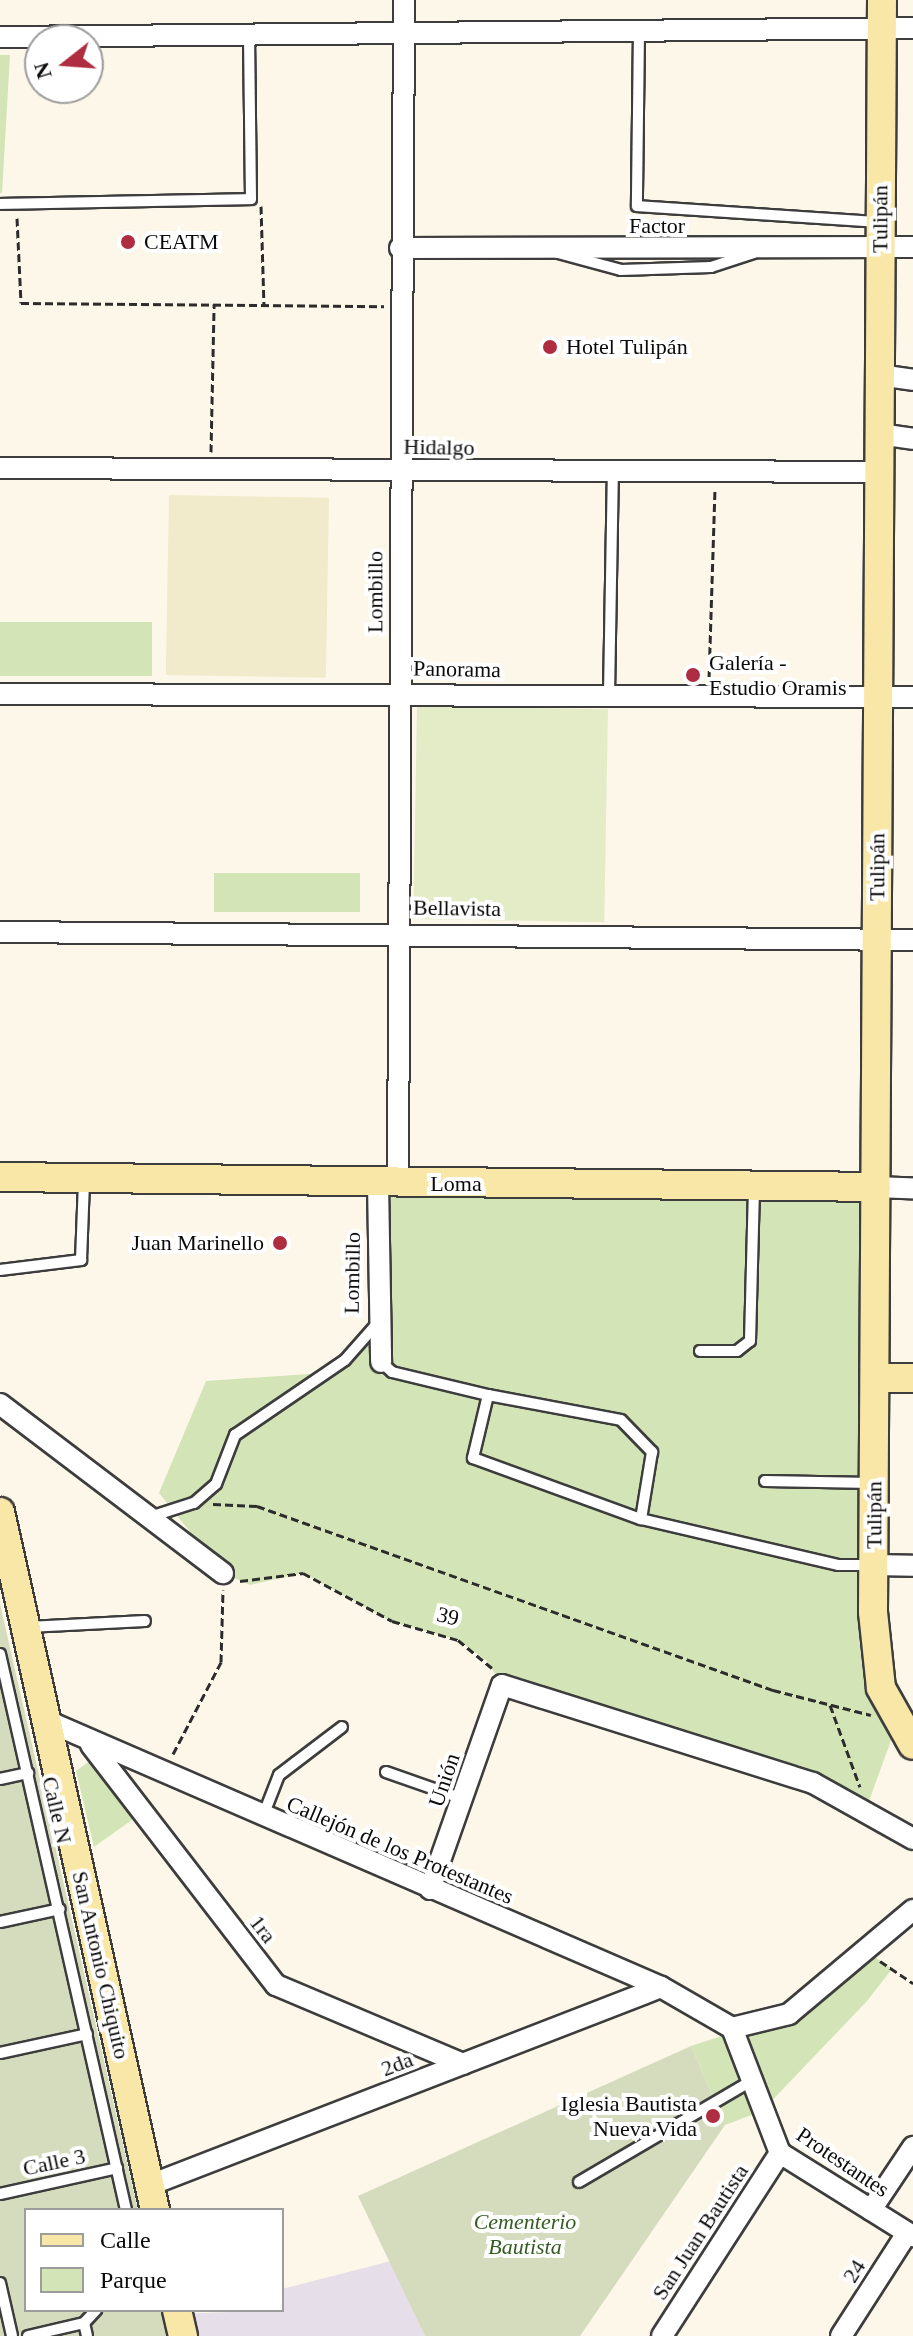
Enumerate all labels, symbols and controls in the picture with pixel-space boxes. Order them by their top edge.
north arrow [24,24,104,104]
text: N [28,59,57,82]
street label: Tulipán [867,185,893,253]
street label: Factor [629,213,685,239]
place label: CEATM [144,229,219,255]
marker: CEATM [119,233,137,251]
place label: Hotel Tulipán [566,334,688,360]
marker: Hotel Tulipán [541,338,559,356]
street label: Hidalgo [403,433,475,461]
street label: Lombillo [362,551,388,633]
place label: Galería - Estudio Oramis [709,649,846,700]
street label: Panorama [413,655,501,683]
marker: Galería - Estudio Oramis [684,666,702,684]
street label: Tulipán [864,833,890,901]
street label: Bellavista [413,894,501,922]
street label: Loma [430,1171,482,1197]
place label: Juan Marinello [131,1230,264,1256]
street label: Lombillo [338,1232,366,1314]
marker: Juan Marinello [271,1234,289,1252]
street label: Tulipán [861,1481,887,1549]
street label: 39 [434,1601,462,1631]
street label: Unión [423,1750,465,1810]
street label: Calle N [37,1774,77,1846]
street label: Callejón de los Protestantes [283,1790,517,1910]
street label: San Antonio Chiquito [66,1868,136,2062]
street label: 1ra [244,1910,282,1948]
street label: 2da [377,2046,417,2082]
place label: Iglesia Bautista Nueva Vida [561,2090,697,2142]
marker: Iglesia Bautista Nueva Vida [704,2107,722,2125]
street label: Protestantes [792,2121,894,2203]
street label: Calle 3 [20,2143,88,2181]
street label: San Juan Bautista [646,2159,754,2305]
legend [24,2208,284,2312]
park label: Cementerio Bautista [474,2208,576,2260]
text: Calle [100,2227,151,2253]
street label: 24 [837,2255,871,2287]
text: Parque [100,2267,167,2293]

